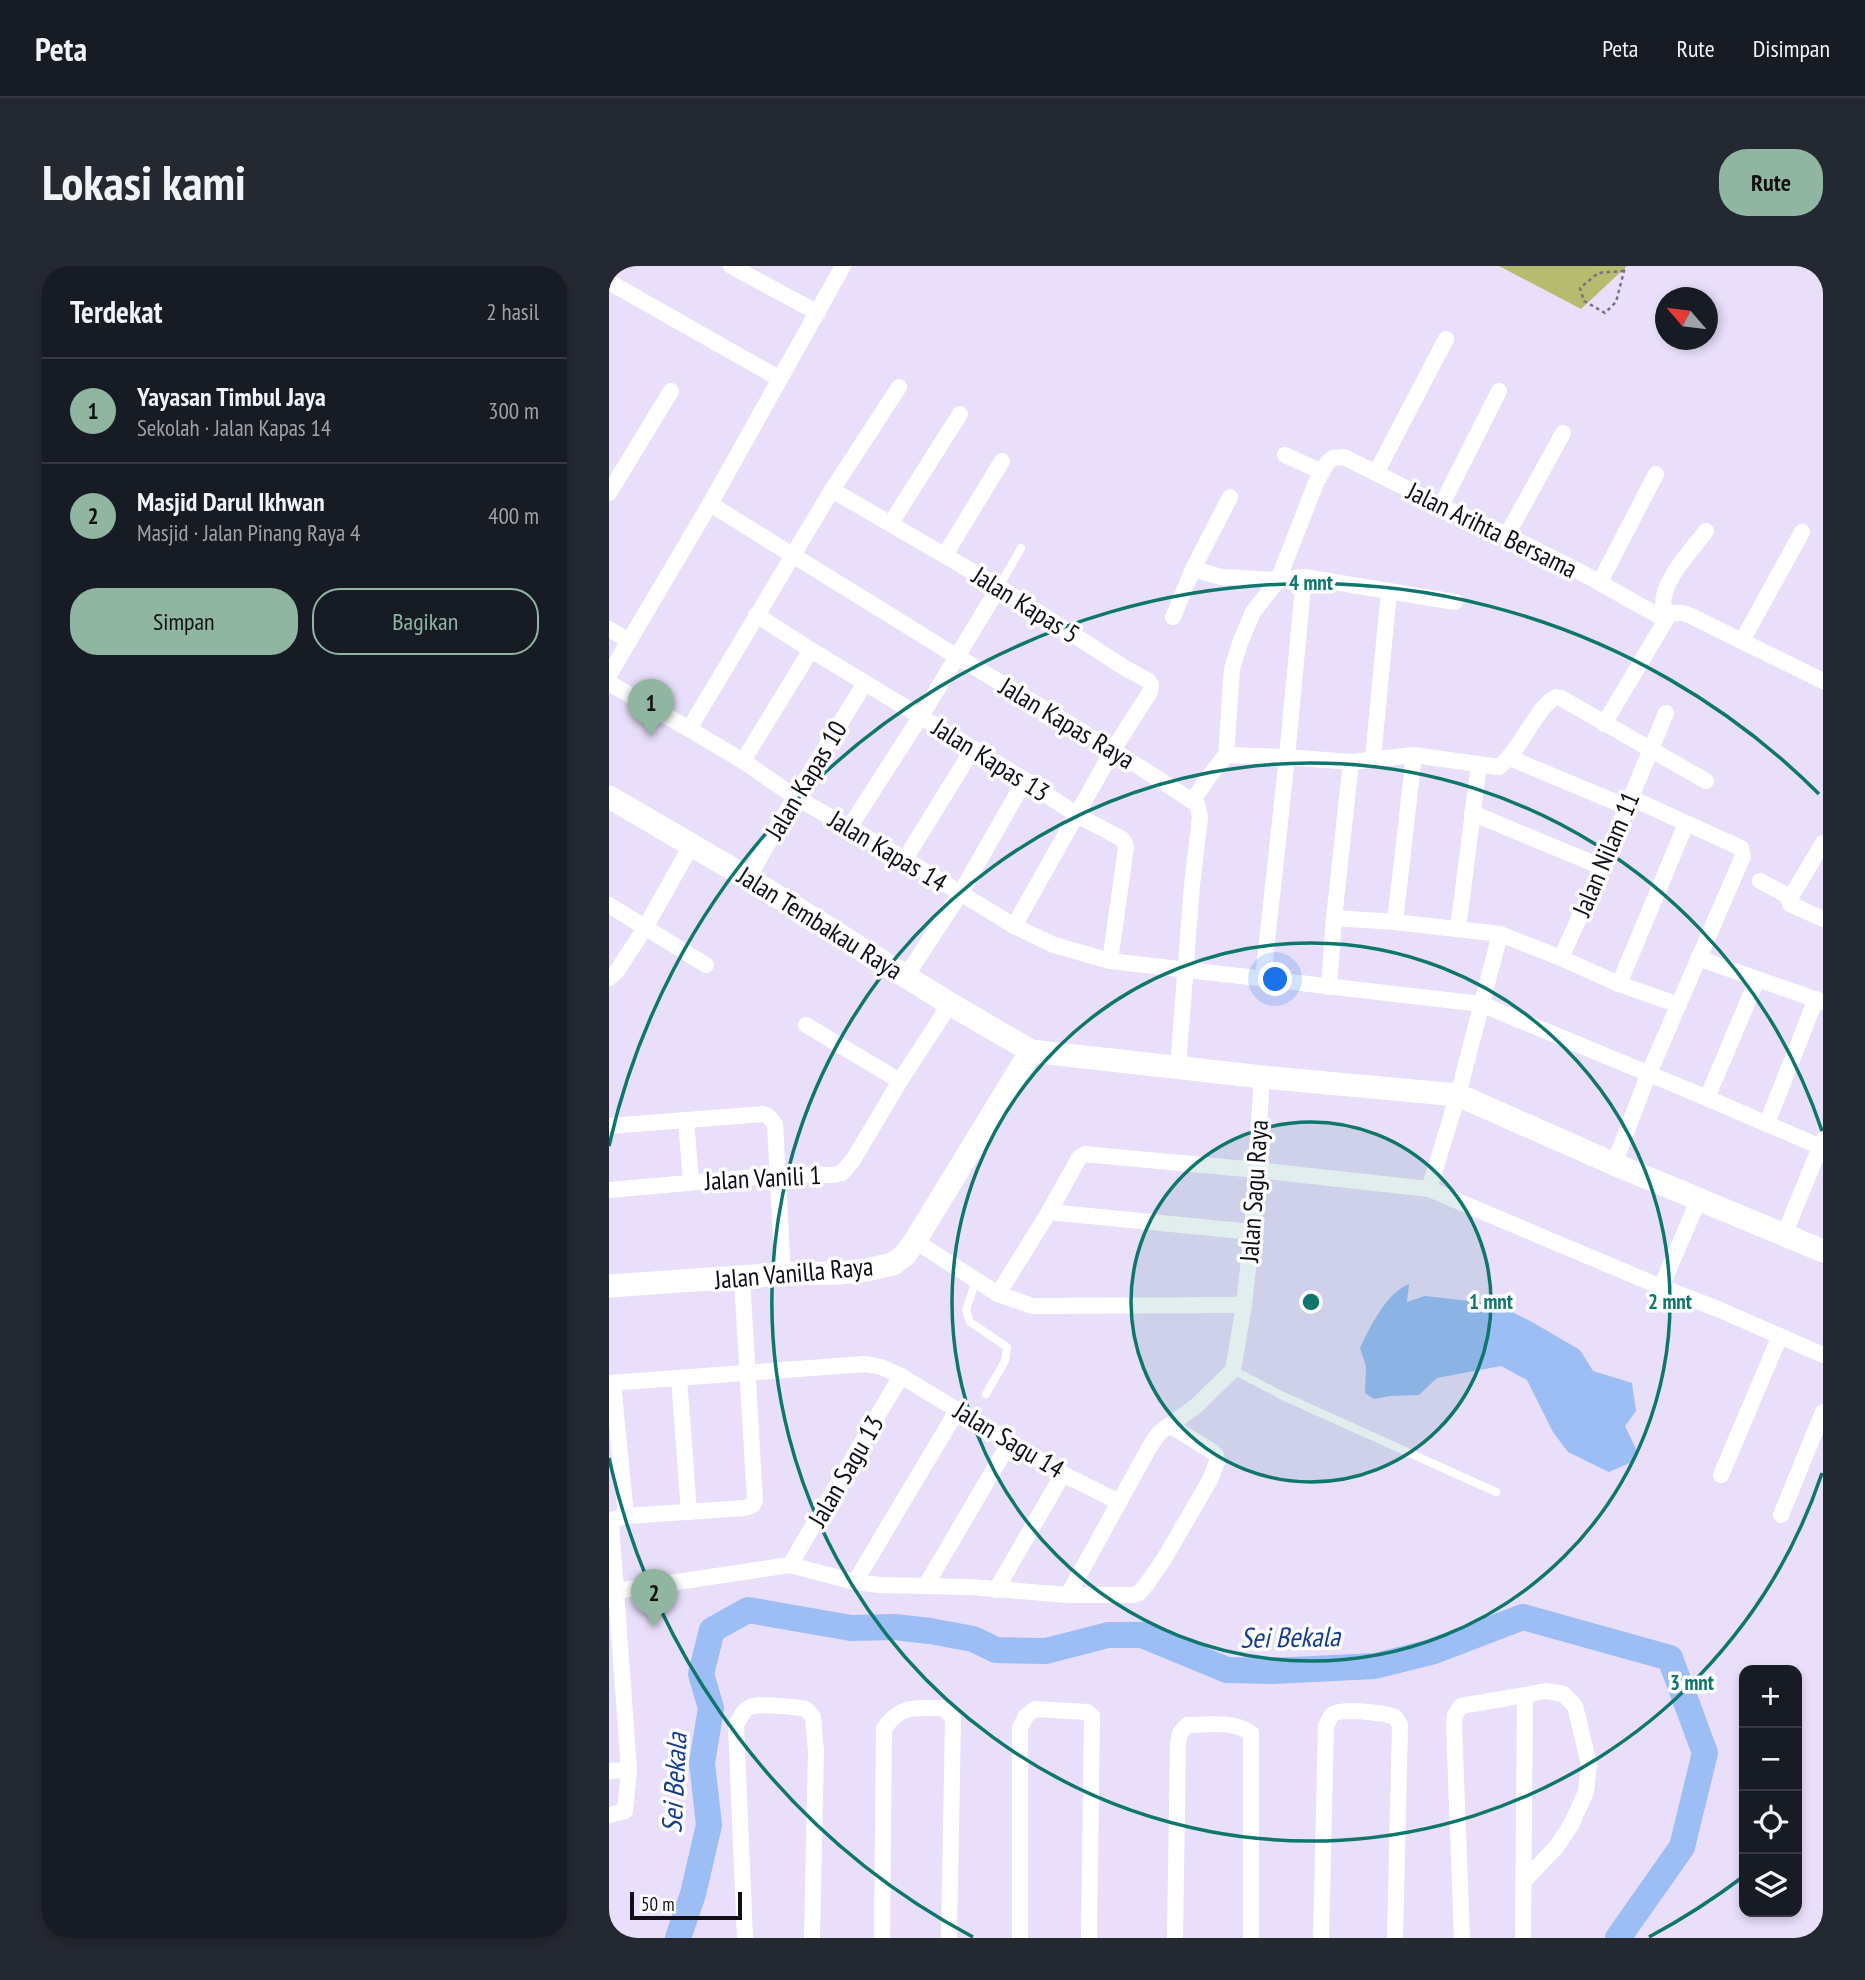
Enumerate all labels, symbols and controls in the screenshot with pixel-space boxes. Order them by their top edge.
text: Peta [35,27,87,70]
text: Peta [1602,33,1638,64]
text: Rute [1676,33,1715,64]
text: Disimpan [1753,33,1830,64]
button: Rute [1719,149,1823,216]
text: Lokasi kami [42,150,246,214]
north arrow [1655,287,1718,350]
text: Terdekat [70,292,162,331]
text: 2 hasil [486,297,539,326]
text: Yayasan Timbul Jaya [137,380,326,413]
text: 1 [88,396,99,425]
text: 300 m [488,396,539,425]
text: Sekolah · Jalan Kapas 14 [137,413,331,442]
street label: Jalan Arihta Bersama [1401,474,1583,585]
text: Masjid Darul Ikhwan [137,485,325,518]
text: 2 [88,501,99,530]
text: 400 m [488,501,539,530]
text: Masjid · Jalan Pinang Raya 4 [137,518,360,547]
street label: Jalan Kapas 5 [966,558,1086,650]
text: 4 mnt [1289,569,1333,596]
button: Simpan [70,588,298,655]
button: Bagikan [312,588,539,655]
street label: Jalan Kapas Raya [993,669,1141,776]
pin: 1 [628,679,674,737]
street label: Jalan Kapas 13 [926,710,1056,809]
street label: Jalan Kapas 10 [757,715,854,846]
street label: Jalan Nilam 11 [1564,787,1647,922]
street label: Jalan Kapas 14 [822,802,954,899]
street label: Jalan Tembakau Raya [731,858,909,986]
your location [1258,962,1292,996]
street label: Jalan Sagu Raya [1232,1119,1275,1264]
street label: Jalan Vanili 1 [703,1158,822,1197]
street label: Jalan Vanilla Raya [712,1249,875,1296]
text: 1 mnt [1469,1288,1513,1315]
text: 2 mnt [1648,1288,1692,1315]
centre of rings [1299,1290,1323,1314]
street label: Jalan Sagu 14 [947,1393,1071,1486]
street label: Jalan Sagu 13 [800,1409,891,1533]
pin: 2 [631,1569,677,1627]
water label: Sei Bekala [1240,1617,1342,1656]
map controls [1739,1665,1802,1917]
button: + [1739,1665,1802,1728]
text: 3 mnt [1670,1669,1714,1696]
button: − [1739,1728,1802,1791]
water label: Sei Bekala [652,1730,695,1834]
button: locate [1739,1791,1802,1854]
button: layers [1739,1854,1802,1917]
scale bar [630,1889,742,1921]
text: 50 m [641,1892,675,1916]

